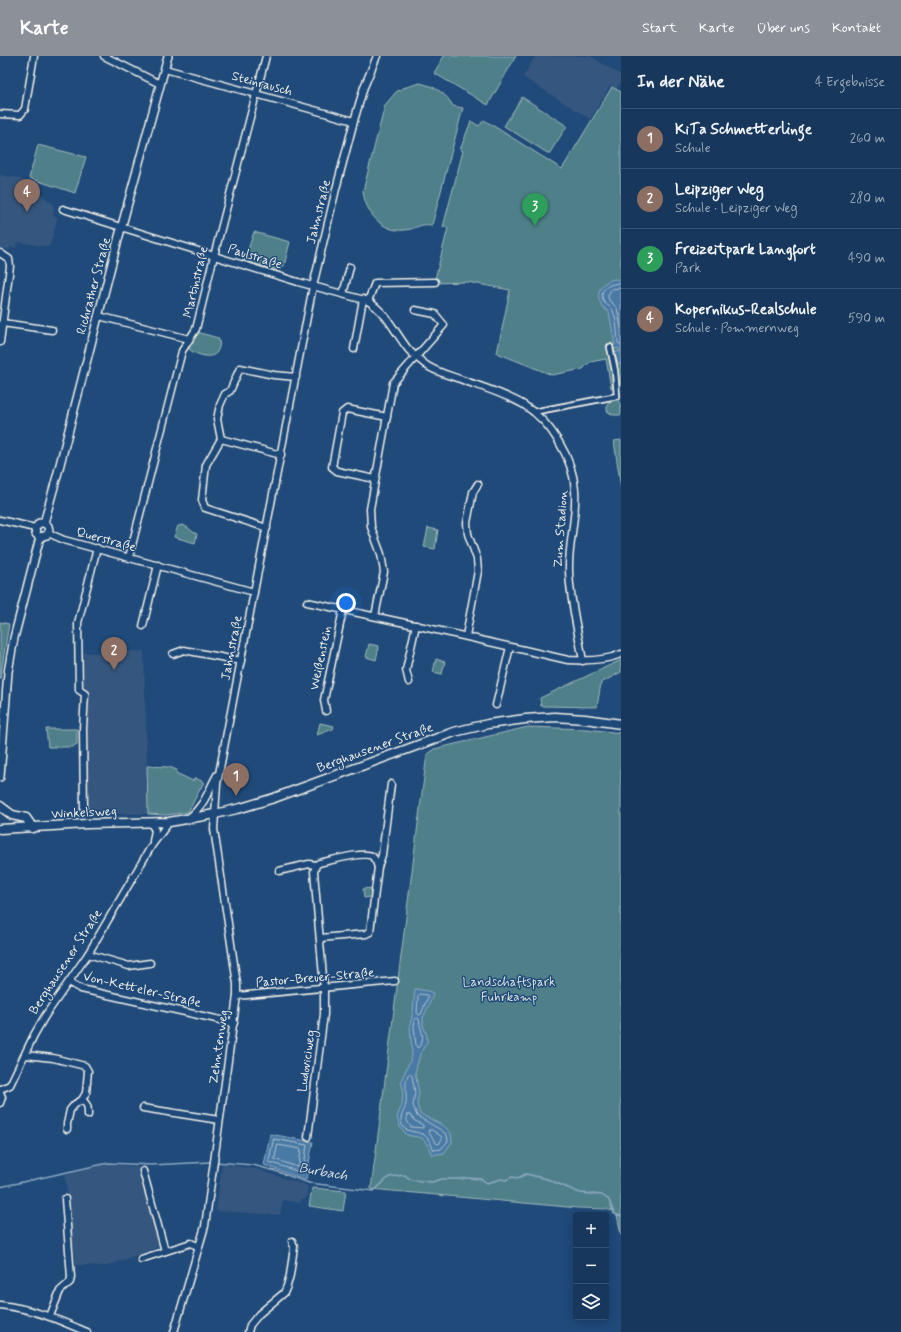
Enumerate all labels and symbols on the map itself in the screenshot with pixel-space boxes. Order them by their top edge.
street label: Steinrausch [230,68,295,100]
street label: Jahnstraße [303,178,335,246]
pin: 4 [14,179,40,212]
pin: 3 [522,193,548,226]
street label: Richrather Straße [73,235,115,337]
street label: Paulstraße [226,241,284,273]
street label: Martinstraße [179,244,213,320]
street label: Zum Stadion [550,490,572,568]
street label: Querstraße [74,524,138,556]
your location [336,593,356,613]
street label: Jahnstraße [217,614,247,682]
street label: Weißenstein [306,624,336,692]
pin: 2 [101,637,127,670]
street label: Berghausener Straße [315,719,436,778]
pin: 1 [223,763,249,796]
street label: Winkelsweg [51,803,117,823]
street label: Berghausener Straße [26,906,107,1018]
street label: Pastor-Breuer-Straße [255,964,375,992]
street label: Von-Ketteler-Straße [81,968,203,1012]
park label: Landschaftspark Fuhrkamp [463,974,556,1006]
street label: Zehntenweg [205,1009,233,1085]
street label: Ludoviciweg [294,1028,321,1093]
water label: Burbach [297,1159,349,1185]

